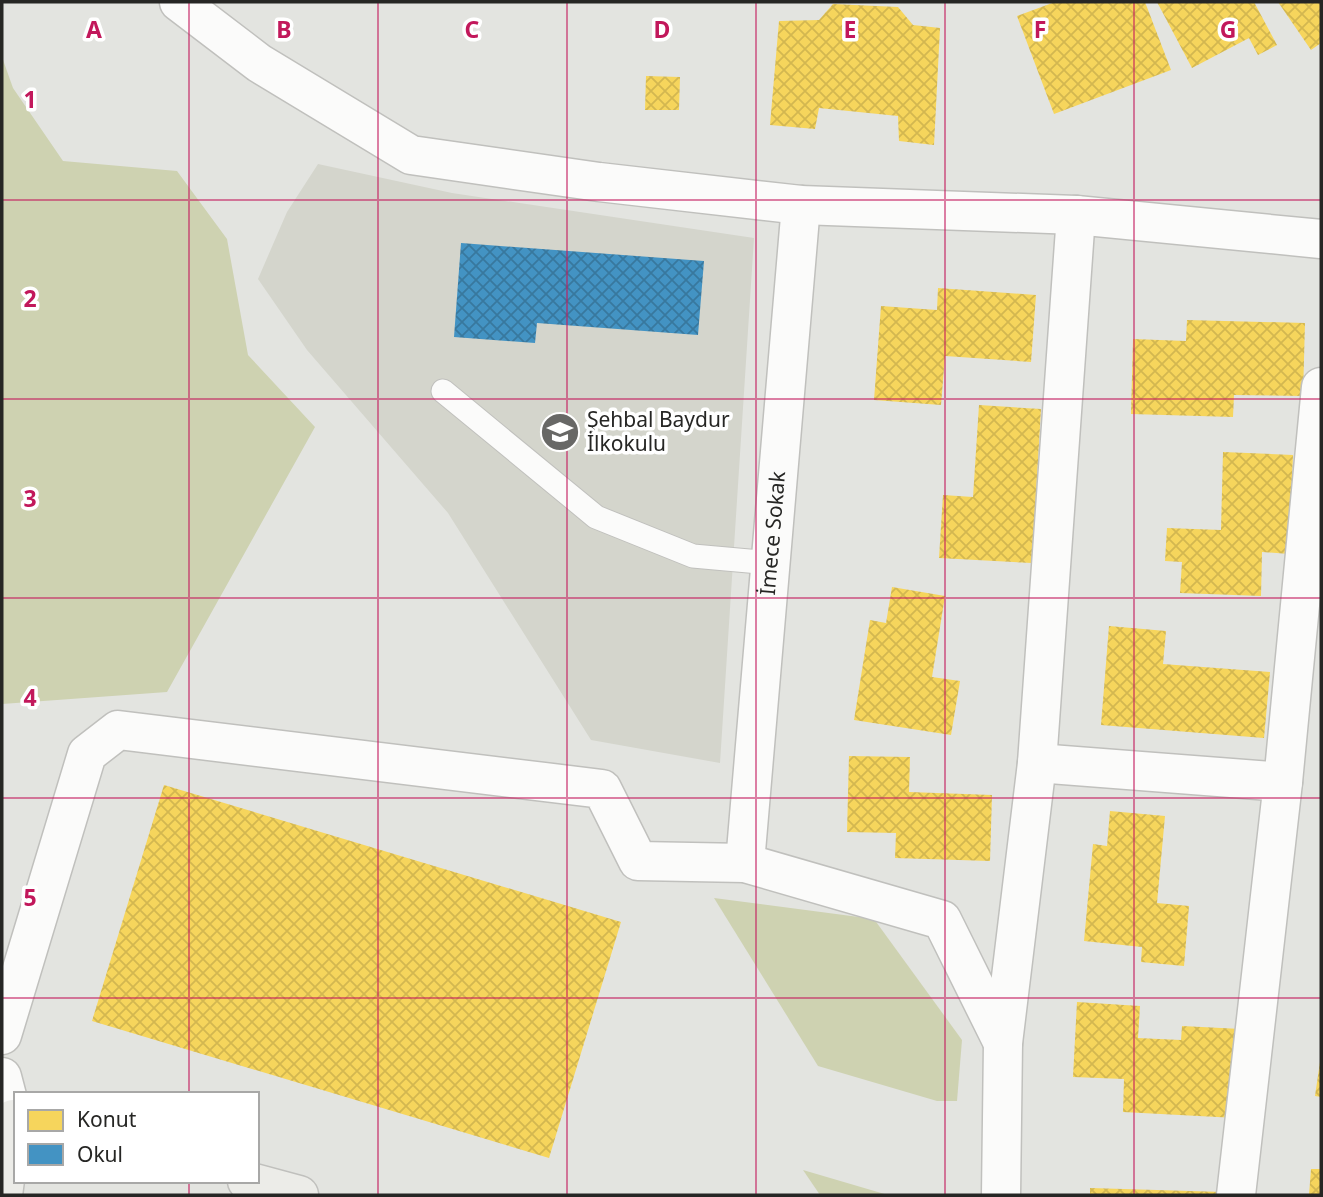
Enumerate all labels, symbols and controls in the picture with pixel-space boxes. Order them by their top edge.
text: A [86,13,102,45]
text: B [276,13,292,45]
text: C [465,13,480,45]
text: D [654,13,670,45]
text: E [844,13,856,45]
text: F [1034,13,1046,45]
text: G [1220,13,1236,45]
text: 1 [23,83,37,115]
text: 2 [23,282,37,314]
place label: Şehbal Baydur İlkokulu [587,405,730,457]
school or university icon: Şehbal Baydur İlkokulu [539,411,581,453]
street label: İmece Sokak [753,469,791,596]
text: 3 [23,482,37,514]
text: 4 [23,681,37,713]
text: 5 [23,881,37,913]
legend [14,1092,259,1183]
text: Konut [77,1105,137,1133]
text: Okul [77,1140,123,1168]

